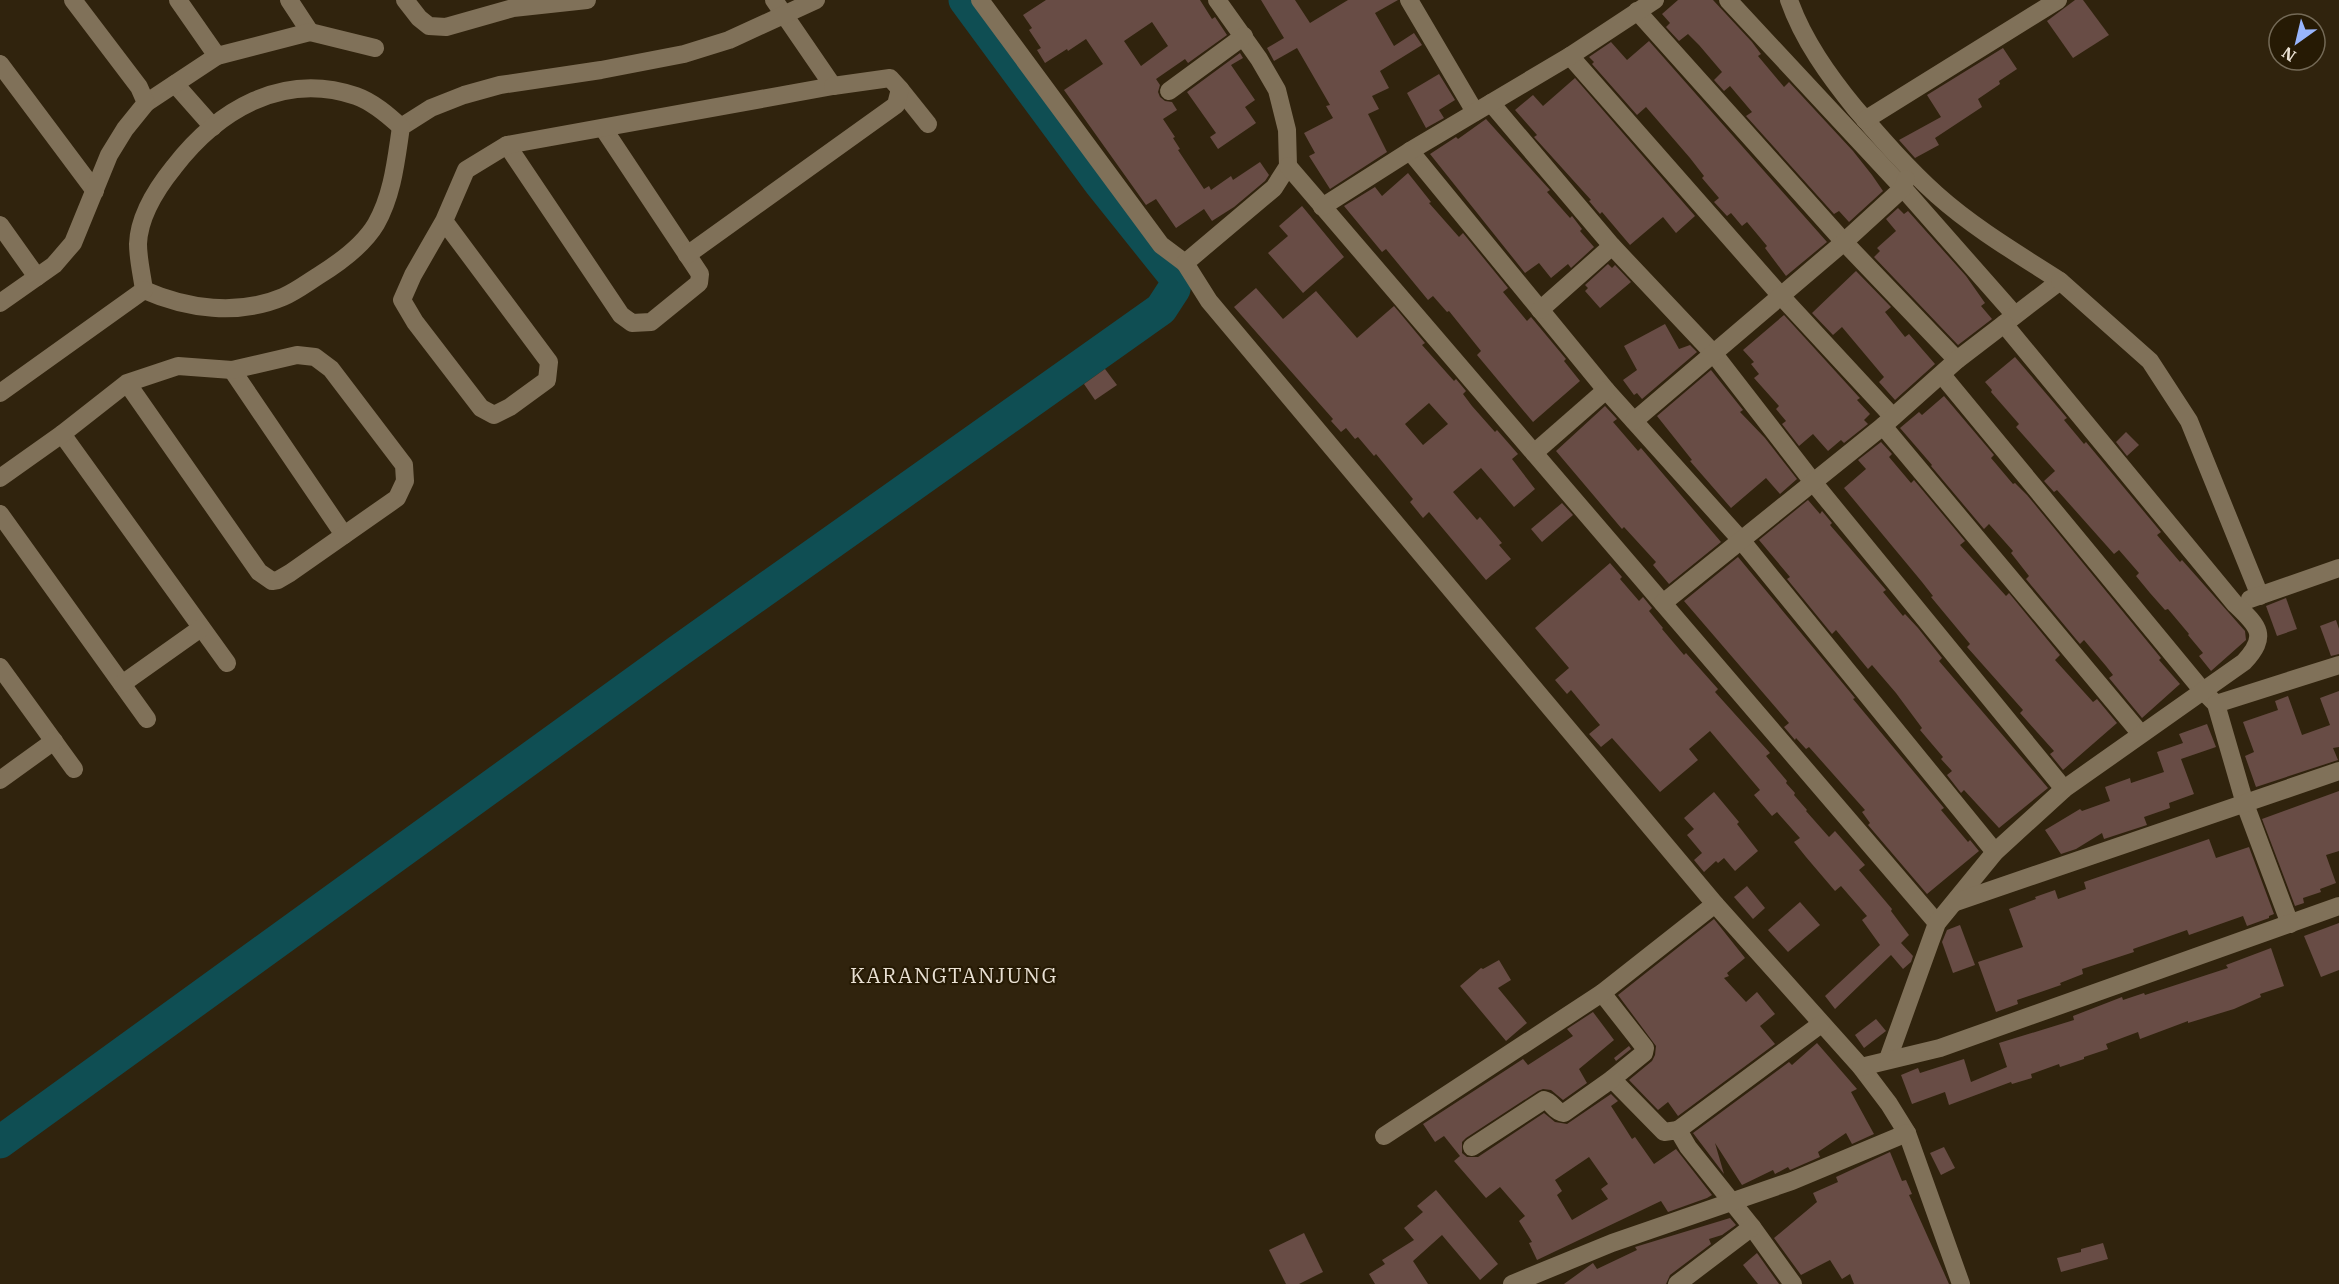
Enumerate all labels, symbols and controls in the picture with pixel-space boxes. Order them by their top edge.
north arrow [2267,12,2327,72]
text: N [2278,43,2299,66]
district label: KARANGTANJUNG [850,961,1058,989]

